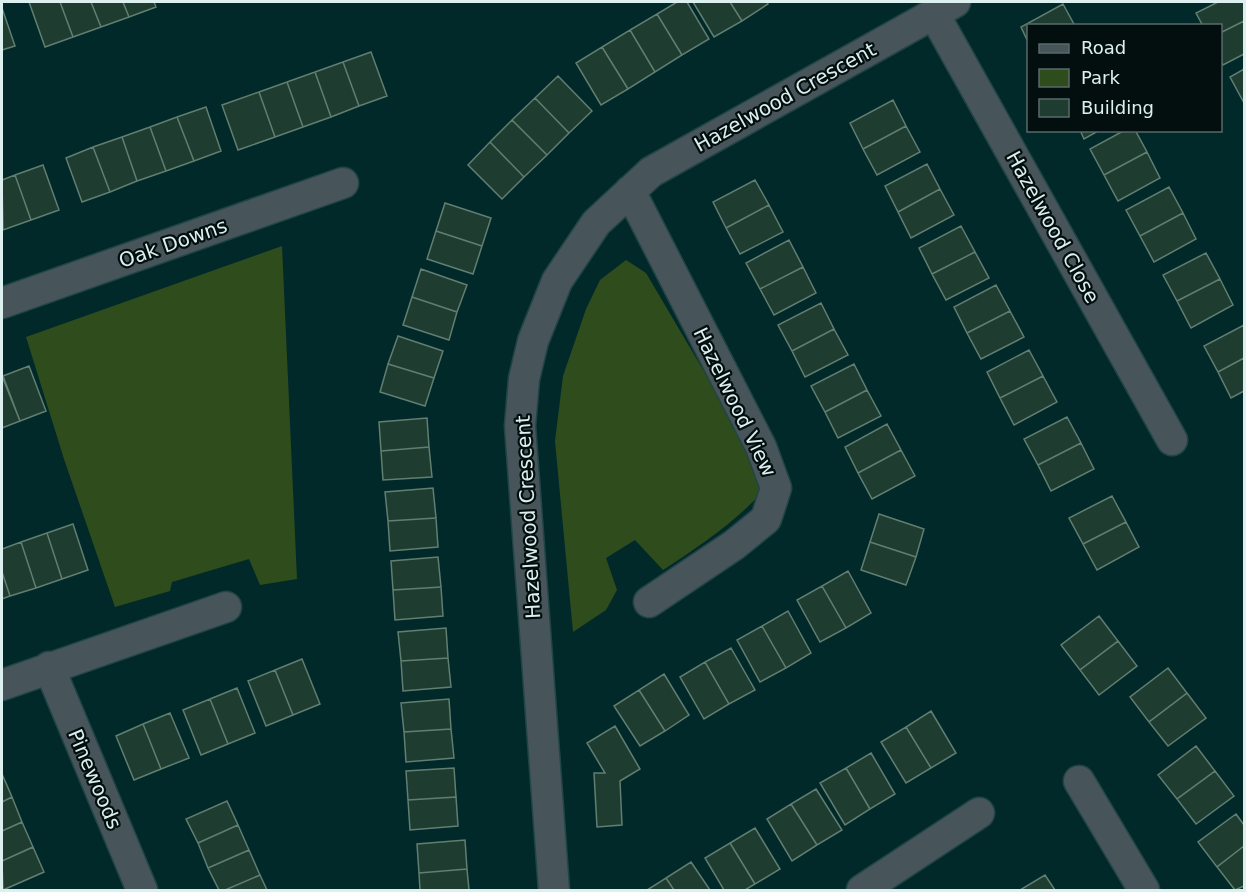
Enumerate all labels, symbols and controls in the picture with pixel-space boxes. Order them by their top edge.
legend [1027,24,1222,132]
street label: Hazelwood Crescent [690,37,880,157]
text: Road [1081,37,1126,58]
text: Park [1081,67,1120,88]
text: Building [1081,97,1154,118]
street label: Hazelwood Close [1001,147,1105,307]
street label: Oak Downs [116,213,230,273]
street label: Hazelwood View [688,323,782,481]
street label: Hazelwood Crescent [511,414,545,619]
street label: Pinewoods [63,725,127,833]

